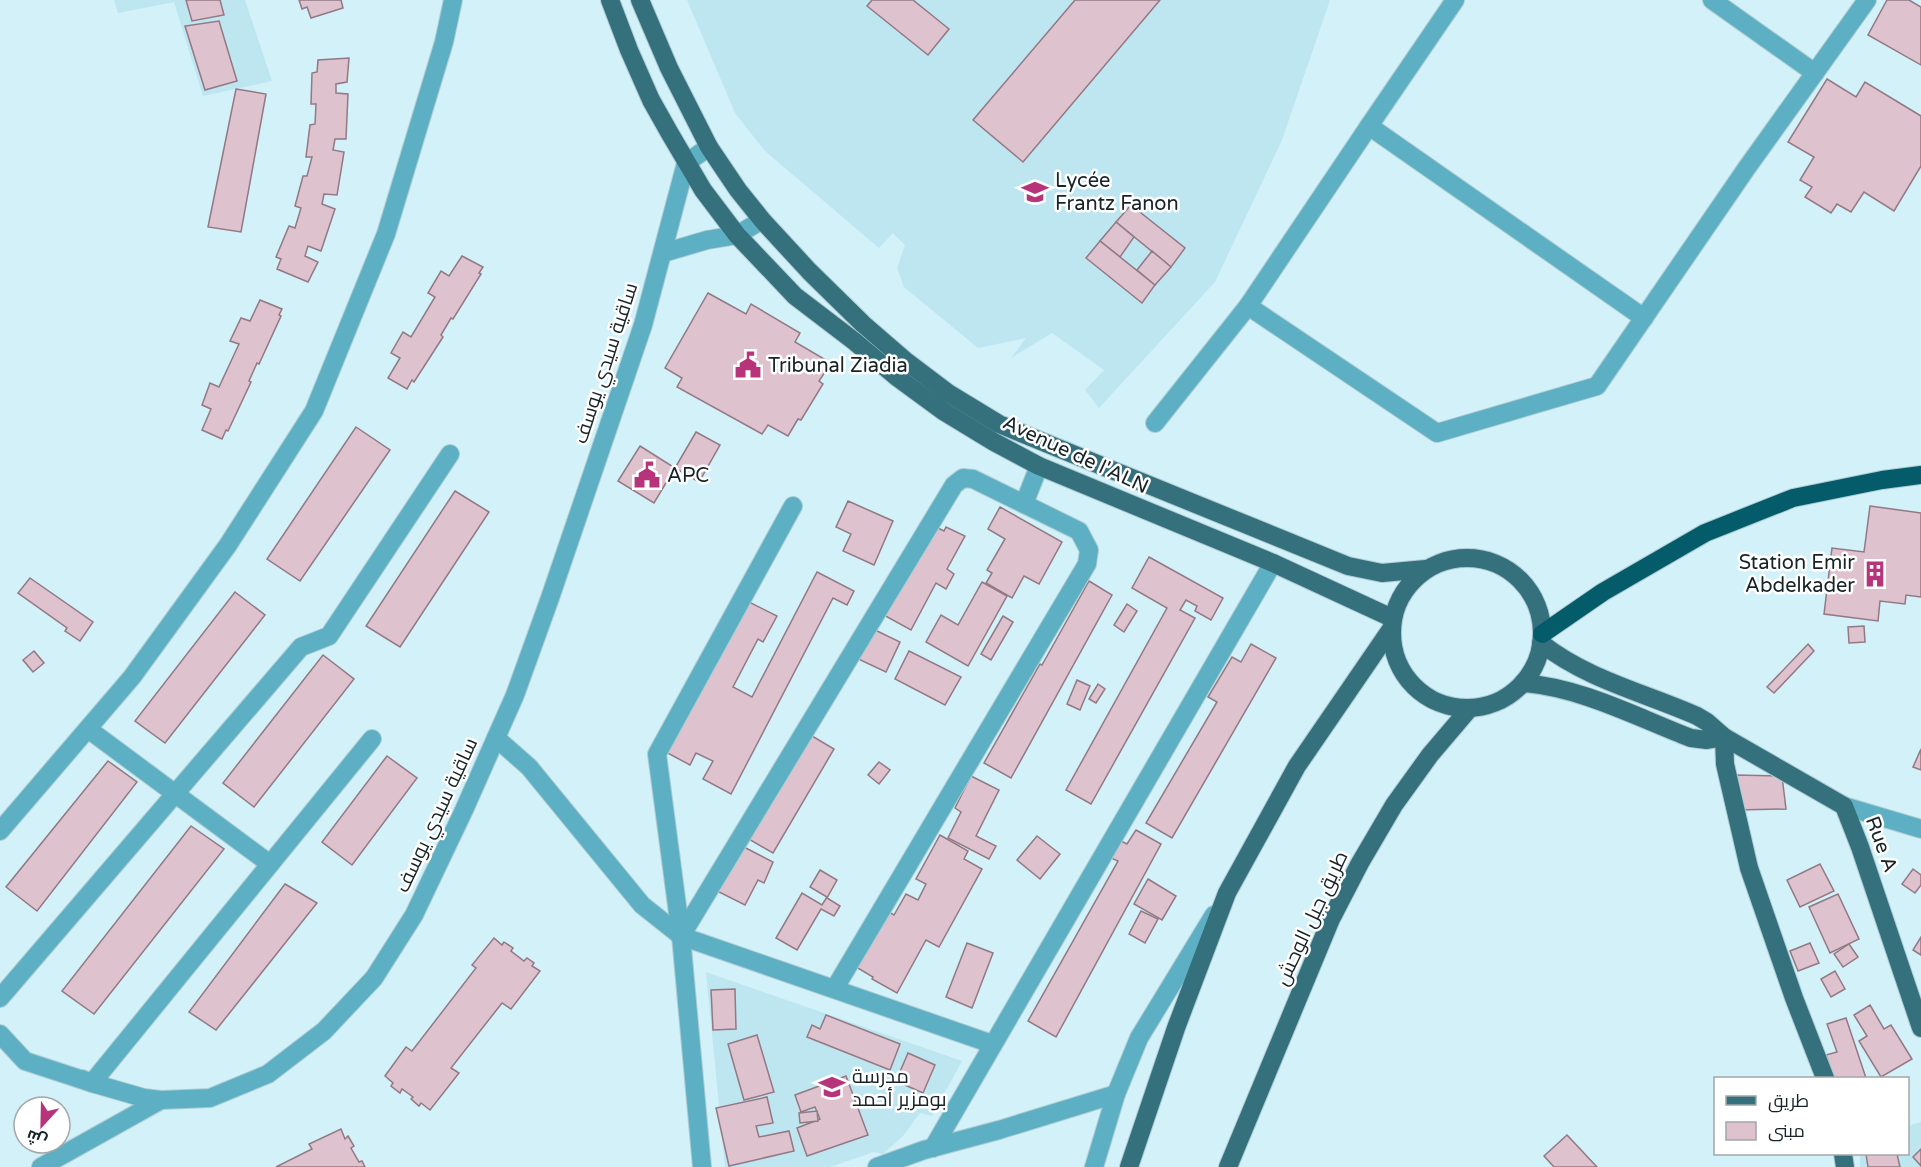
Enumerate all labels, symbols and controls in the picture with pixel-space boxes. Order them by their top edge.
place label: Lycée Frantz Fanon [1055,169,1179,216]
school or university icon: Lycée Frantz Fanon [1020,177,1050,207]
street label: ساقية سيدي يوسف [569,280,646,448]
public building icon: Tribunal Ziadia [733,350,763,380]
place label: Tribunal Ziadia [768,354,908,378]
street label: Avenue de l'ALN [999,411,1152,499]
public building icon: APC [632,460,662,490]
place label: APC [667,464,709,488]
place label: Station Emir Abdelkader [1739,551,1855,598]
building icon: Station Emir Abdelkader [1860,559,1890,589]
street label: ساقية سيدي يوسف [391,734,486,898]
street label: Rue A [1860,813,1902,876]
street label: طريق جبل الوحش [1270,847,1354,989]
place label: مدرسة بومزير أحمد [852,1065,947,1112]
school or university icon: مدرسة بومزير أحمد [817,1072,847,1102]
legend [1714,1077,1909,1155]
text: طريق [1768,1090,1809,1113]
north arrow [12,1095,72,1155]
text: مبنى [1768,1120,1805,1142]
text: ش [23,1125,50,1151]

